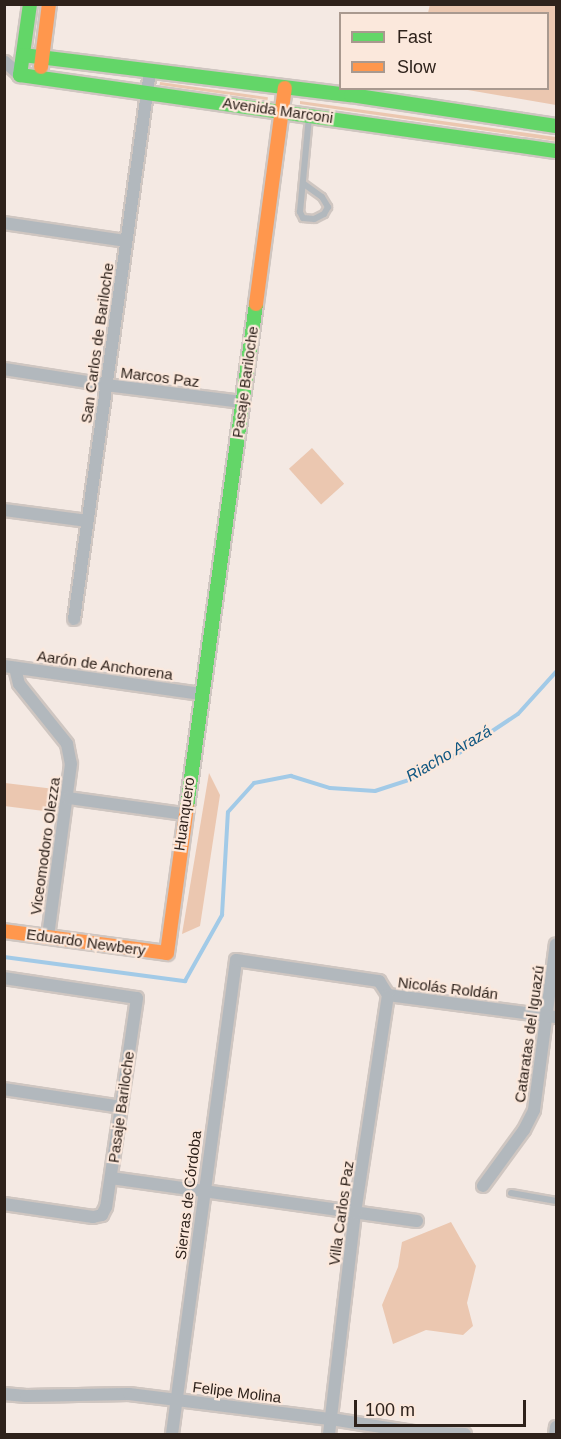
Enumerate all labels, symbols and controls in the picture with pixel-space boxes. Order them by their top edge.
legend [339,12,549,90]
text: Fast [397,27,432,47]
text: Slow [397,57,436,77]
street label: Avenida Marconi [222,93,334,127]
street label: San Carlos de Bariloche [77,262,117,424]
street label: Pasaje Bariloche [228,325,262,439]
street label: Marcos Paz [120,363,200,391]
street label: Aarón de Anchorena [36,647,174,683]
water label: Riacho Arazá [403,722,495,786]
street label: Viceomodoro Olezza [26,776,64,916]
street label: Huanquero [170,776,198,852]
street label: Eduardo Newbery [25,925,147,959]
street label: Cataratas del Iguazú [510,964,548,1104]
street label: Nicolás Roldán [397,973,499,1003]
street label: Pasaje Bariloche [104,1050,138,1164]
street label: Sierras de Córdoba [171,1129,205,1261]
street label: Villa Carlos Paz [325,1159,357,1267]
street label: Felipe Molina [192,1378,282,1406]
scale bar [357,1388,530,1426]
text: 100 m [365,1400,415,1420]

